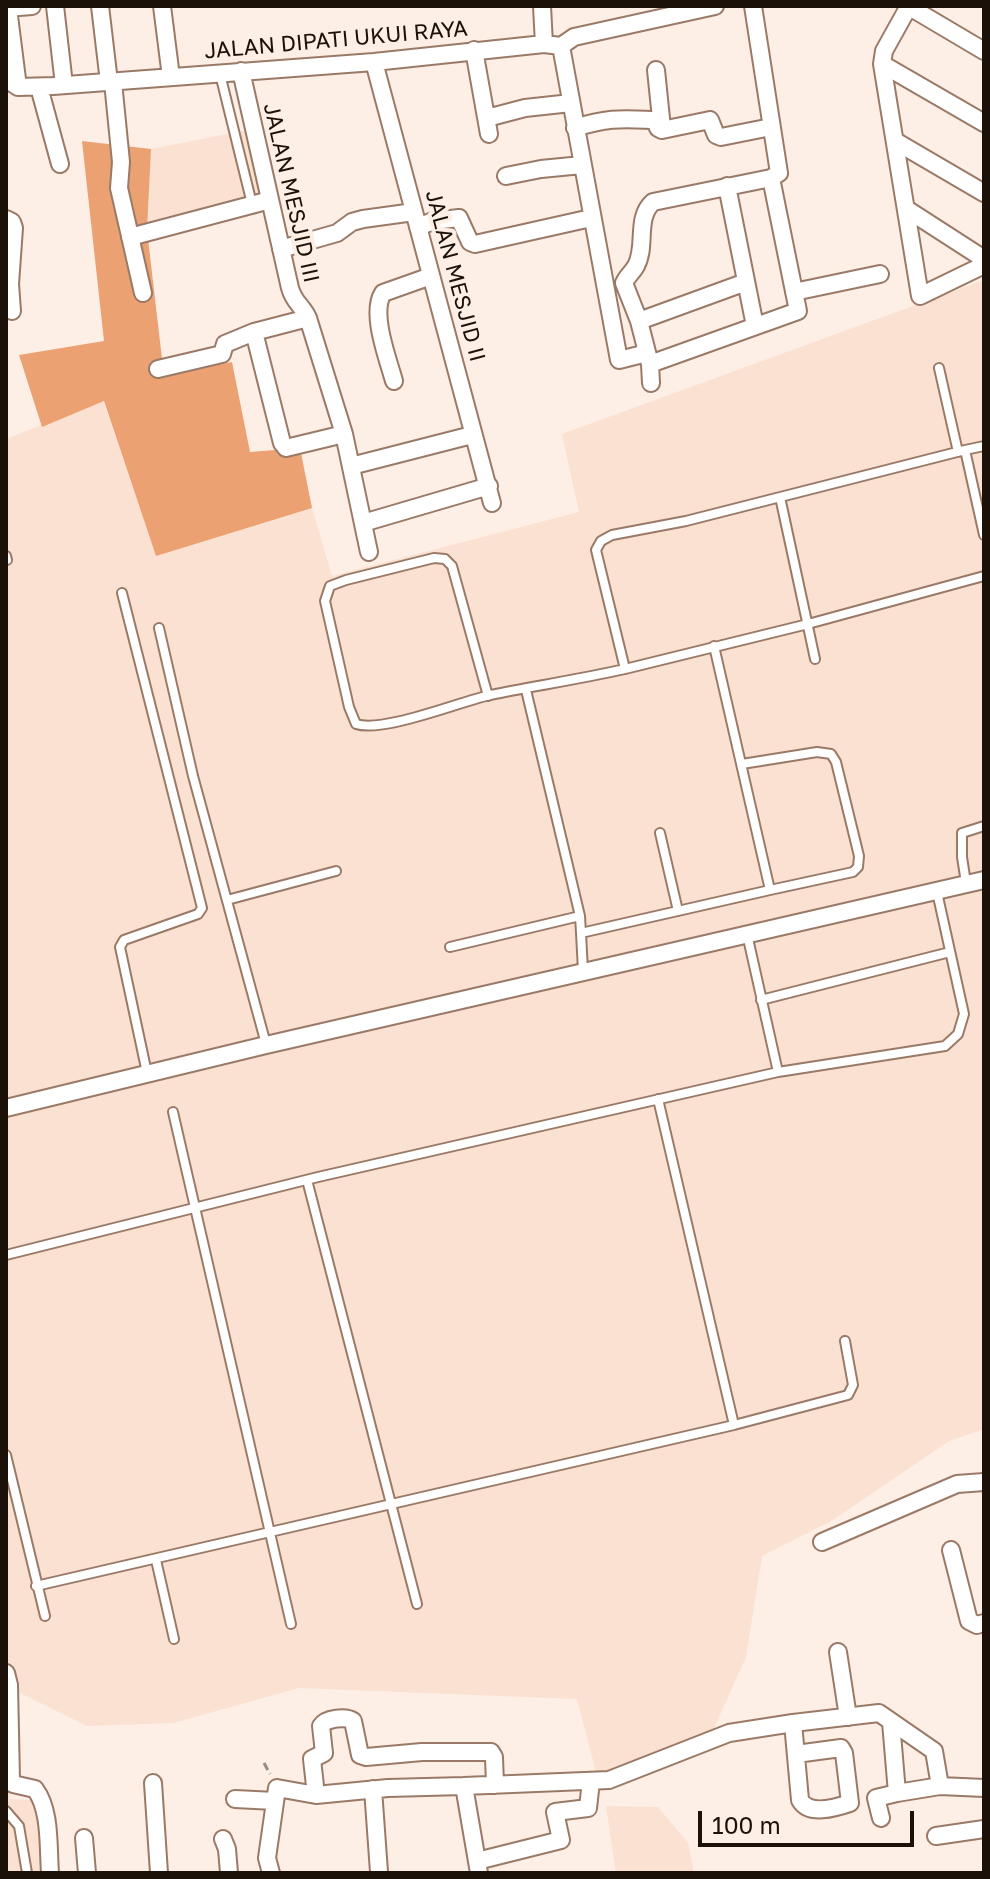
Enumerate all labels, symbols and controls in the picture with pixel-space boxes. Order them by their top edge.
street label: JALAN DIPATI UKUI RAYA [203,15,469,65]
street label: JALAN MESJID III [257,101,325,285]
street label: JALAN MESJID II [419,187,491,365]
scale bar [702,1795,918,1845]
text: 100 m [712,1810,781,1839]

